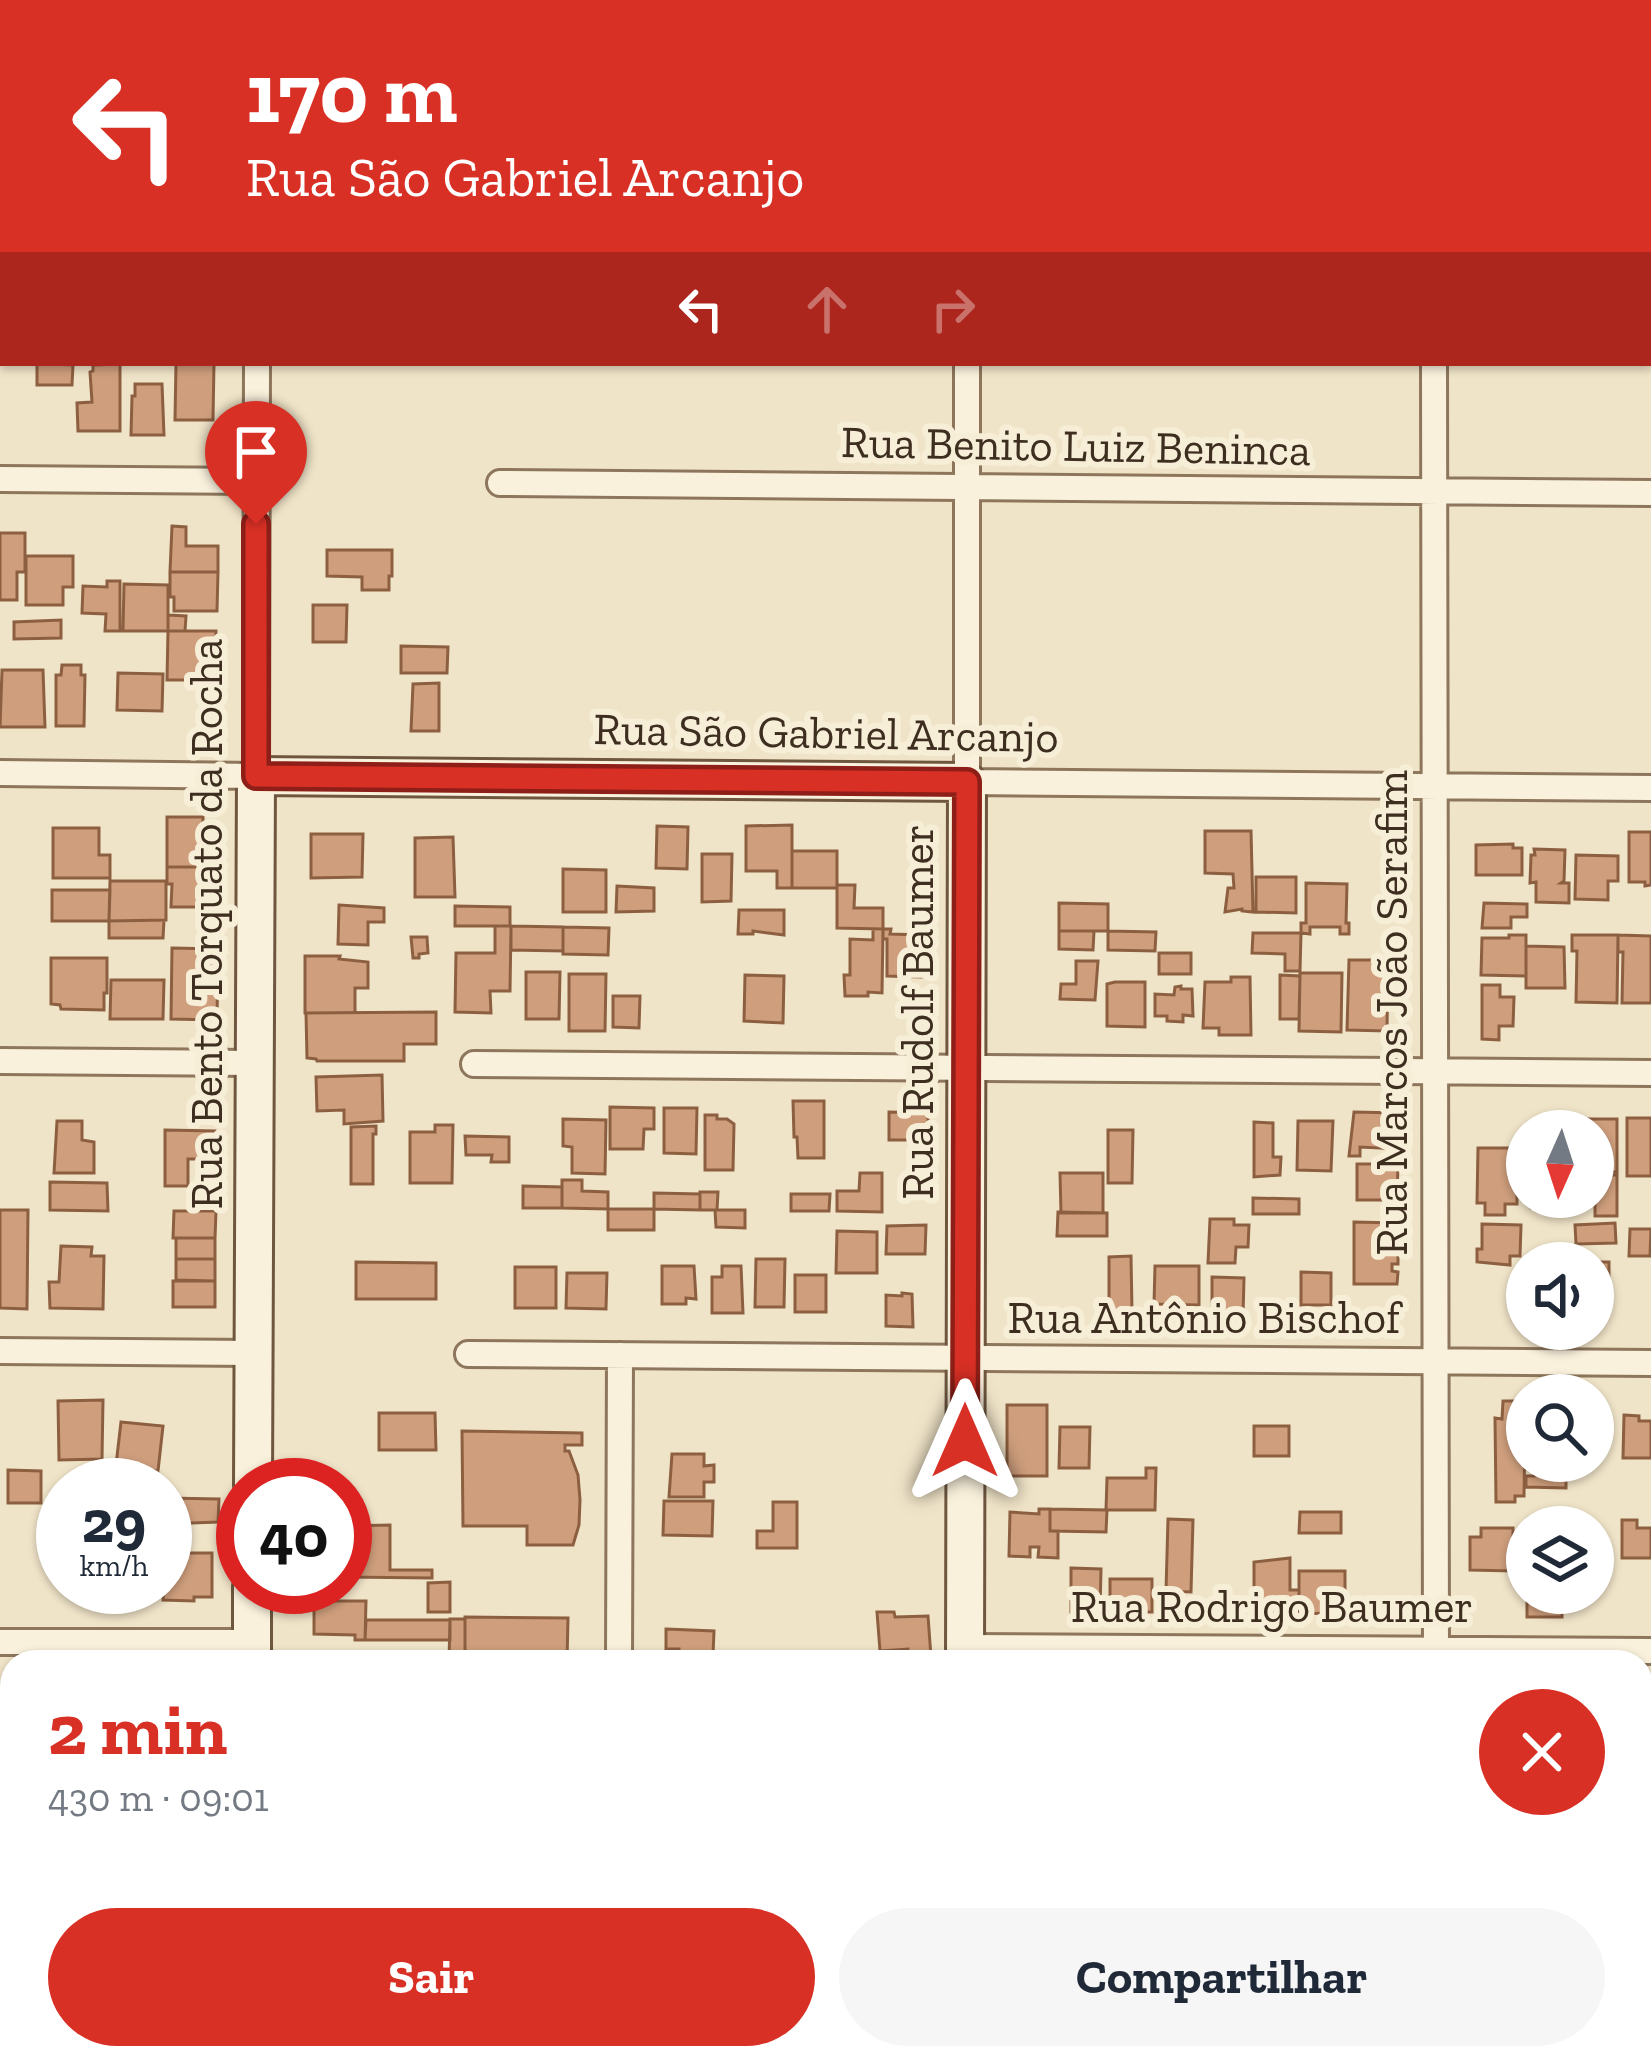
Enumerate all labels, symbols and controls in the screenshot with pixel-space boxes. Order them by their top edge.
text: 170 m [246,43,458,144]
icon: left [48,48,204,204]
text: Rua São Gabriel Arcanjo [246,145,804,210]
icon: left [668,276,734,342]
icon: ahead [794,276,860,342]
icon: right [920,276,986,342]
pin [205,401,307,524]
street label: Rua Benito Luiz Beninca [841,415,1311,477]
icon: arrive [223,419,289,485]
street label: Rua Bento Torquato da Rocha [180,639,234,1209]
street label: Rua São Gabriel Arcanjo [593,702,1059,764]
street label: Rua Marcos João Serafim [1365,770,1419,1256]
street label: Rua Rudolf Baumer [891,824,945,1200]
north arrow [1506,1110,1614,1218]
map controls [1506,1110,1614,1614]
button: sound [1506,1242,1614,1350]
street label: Rua Antônio Bischof [1008,1291,1404,1345]
button: search [1506,1374,1614,1482]
position arrow [902,1378,1028,1504]
speed limit sign: 40 [216,1458,372,1614]
text: 29 [82,1485,146,1557]
button: layers [1506,1506,1614,1614]
text: km/h [80,1548,148,1584]
street label: Rua Rodrigo Baumer [1071,1580,1473,1634]
text: 2 min [48,1686,227,1772]
button: close [1479,1689,1605,1815]
text: 430 m · 09:01 [48,1774,269,1821]
button: Sair [48,1908,815,2046]
button: Compartilhar [839,1908,1605,2046]

